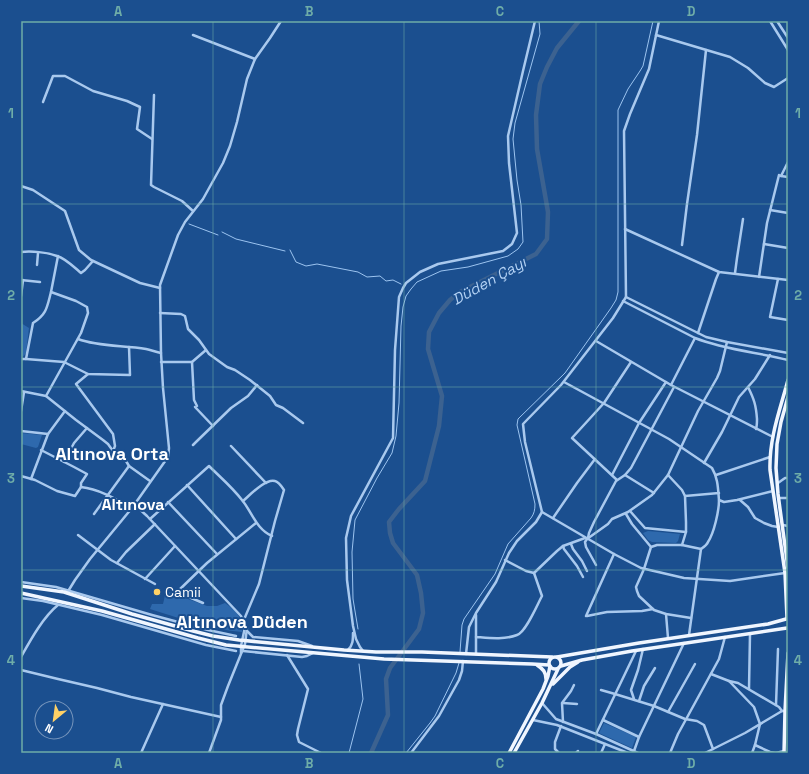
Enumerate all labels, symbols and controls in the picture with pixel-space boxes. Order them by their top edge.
text: A [114,3,123,20]
text: B [305,3,314,20]
text: C [496,3,504,20]
text: D [687,3,696,20]
text: 1 [8,105,14,122]
text: 1 [795,105,801,122]
water label: Düden Çayı [448,252,530,309]
text: 2 [7,287,15,304]
text: 2 [794,287,802,304]
district label: Altınova Orta [55,442,169,465]
text: 3 [7,470,15,487]
text: 3 [794,470,802,487]
district label: Altınova [101,494,165,515]
place label: Camii [165,583,201,601]
marker: Camii [152,587,162,597]
district label: Altınova Düden [176,610,308,633]
text: 4 [7,652,15,669]
text: 4 [794,652,802,669]
north arrow [34,700,74,740]
text: N [43,721,56,737]
text: A [114,755,123,772]
text: B [305,755,314,772]
text: C [496,755,504,772]
text: D [687,755,696,772]

